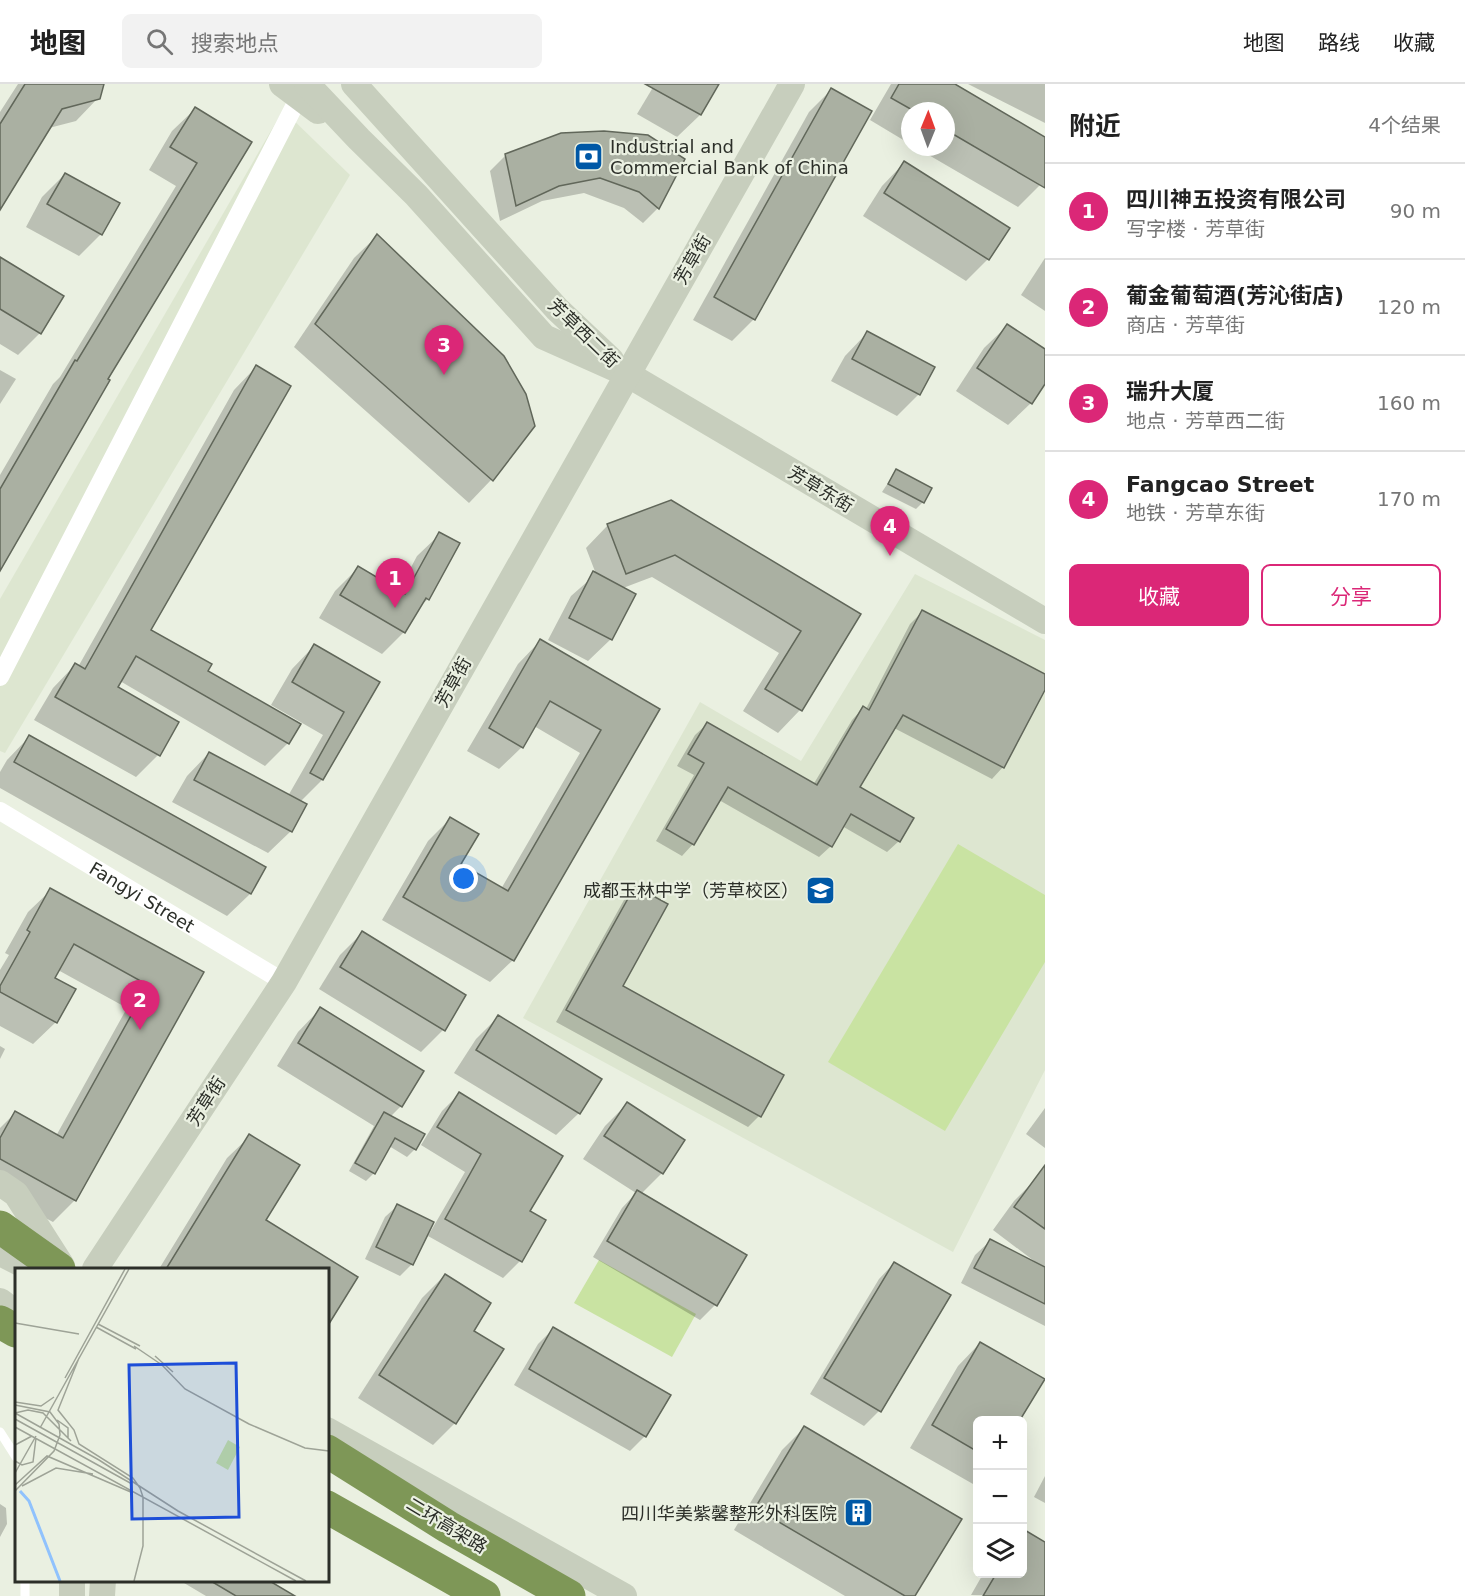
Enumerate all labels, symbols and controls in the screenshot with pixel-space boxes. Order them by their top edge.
search box [122,14,542,68]
icon: search [143,25,176,58]
text: 地图 [30,27,86,60]
text: 搜索地点 [191,31,279,56]
text: 地图 [1243,31,1285,55]
text: 路线 [1318,31,1360,55]
text: 收藏 [1393,31,1435,55]
north arrow [901,102,955,156]
text: 附近 [1069,111,1121,141]
text: 4个结果 [1368,113,1441,137]
place label: Industrial and Commercial Bank of China [610,136,849,178]
bank icon: Industrial and Commercial Bank of China [573,140,605,172]
text: 四川神五投资有限公司 [1126,187,1346,212]
text: 1 [1082,199,1095,223]
text: 90 m [1390,199,1441,223]
text: 写字楼 · 芳草街 [1126,217,1265,241]
street label: 芳草街 [669,230,715,288]
text: 葡金葡萄酒(芳沁街店) [1126,283,1344,308]
street label: 芳草西二街 [544,294,624,372]
text: 2 [1082,295,1095,319]
text: 120 m [1377,295,1441,319]
text: 商店 · 芳草街 [1126,313,1245,337]
pin: 3 [424,326,464,375]
text: 瑞升大厦 [1126,379,1214,404]
text: 3 [1082,391,1095,415]
text: 160 m [1377,391,1441,415]
text: 地点 · 芳草西二街 [1126,409,1285,433]
street label: 芳草东街 [785,461,857,517]
text: Fangcao Street [1126,472,1314,497]
text: 4 [1082,487,1095,511]
text: 170 m [1377,487,1441,511]
text: 地铁 · 芳草东街 [1126,501,1265,525]
pin: 4 [870,506,910,556]
pin: 1 [376,558,414,608]
button: 收藏 [1069,564,1249,626]
button: 分享 [1261,564,1441,626]
street label: 芳草街 [431,653,475,711]
street label: Fangyi Street [86,857,198,936]
your location [449,864,478,893]
school or university icon: 成都玉林中学（芳草校区） [804,874,836,906]
place label: 成都玉林中学（芳草校区） [583,880,799,901]
pin: 2 [120,980,160,1030]
street label: 芳草街 [182,1073,230,1129]
inset map [15,1268,328,1581]
map controls [973,1416,1027,1578]
button: + [973,1416,1027,1470]
button: − [973,1470,1027,1524]
street label: 二环高架路 [403,1493,491,1557]
building icon: 四川华美紫馨整形外科医院 [842,1497,874,1529]
place label: 四川华美紫馨整形外科医院 [621,1503,837,1524]
button: layers [973,1524,1027,1578]

